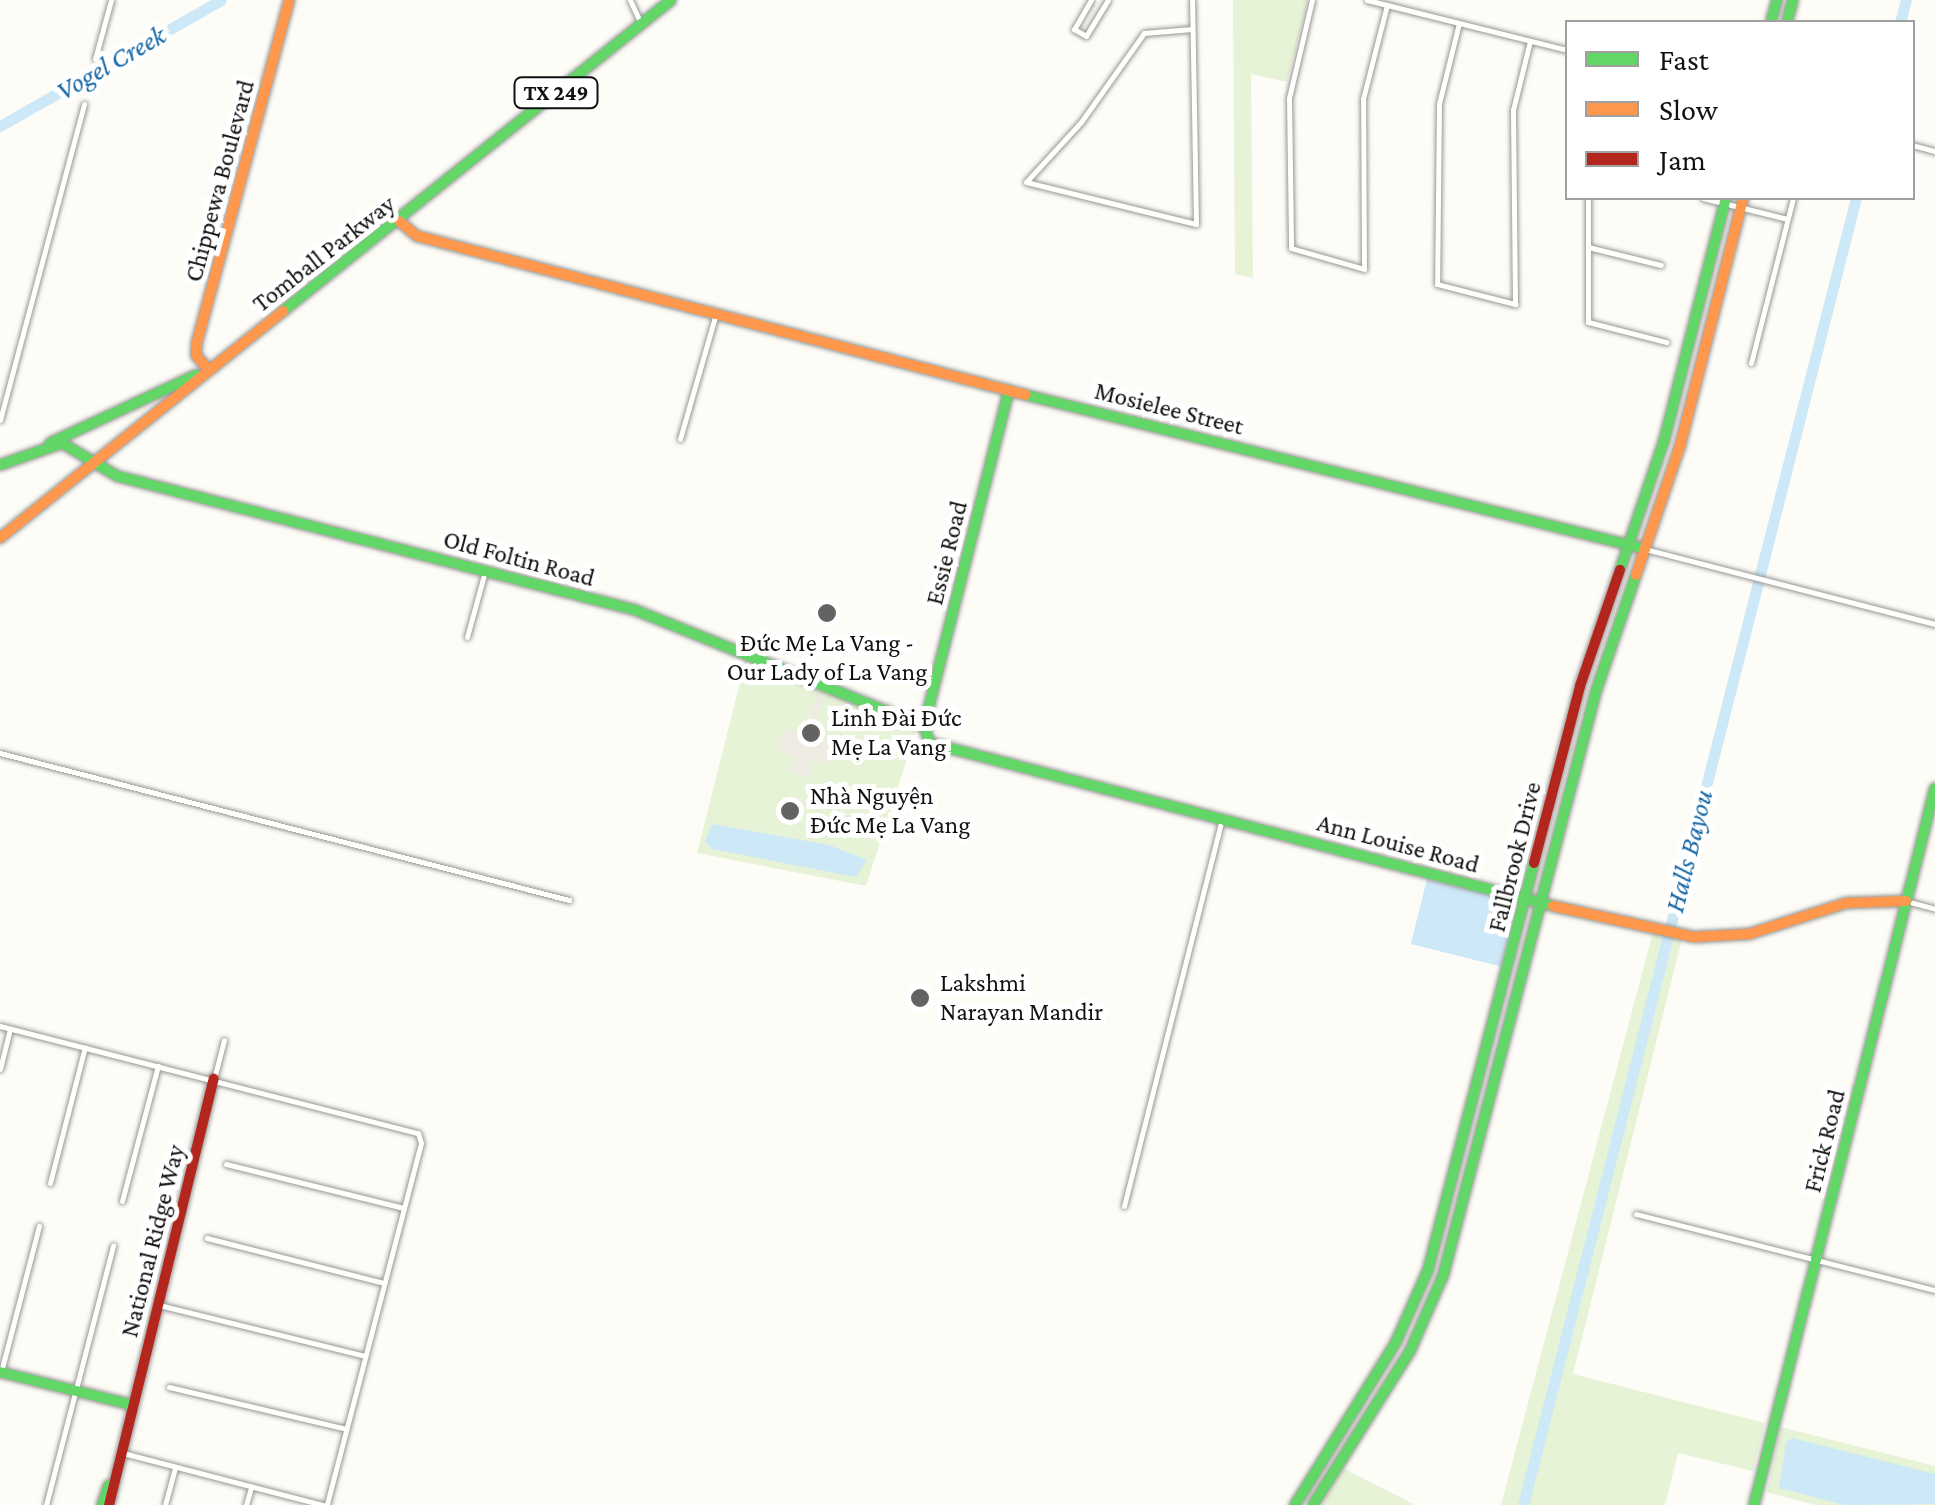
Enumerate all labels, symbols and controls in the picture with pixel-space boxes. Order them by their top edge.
water label: Vogel Creek [50,18,172,108]
legend [1565,20,1915,200]
text: Fast [1659,43,1709,76]
road number: TX 249 [514,76,598,110]
street label: Chippewa Boulevard [179,77,261,285]
text: Slow [1659,93,1718,126]
text: Jam [1659,143,1706,176]
street label: Tomball Parkway [247,189,401,319]
street label: Mosielee Street [1091,376,1247,442]
street label: Essie Road [920,498,974,608]
street label: Old Foltin Road [440,524,598,594]
marker: Đức Mẹ La Vang - Our Lady of La Vang [816,602,838,624]
place label: Đức Mẹ La Vang - Our Lady of La Vang [727,629,927,688]
place label: Linh Đài Đức Mẹ La Vang [831,704,961,763]
marker: Linh Đài Đức Mẹ La Vang [800,722,822,744]
street label: Fallbrook Drive [1482,779,1548,935]
place label: Nhà Nguyện Đức Mẹ La Vang [810,782,970,841]
water label: Halls Bayou [1658,786,1720,916]
marker: Nhà Nguyện Đức Mẹ La Vang [779,800,801,822]
street label: Ann Louise Road [1314,808,1482,880]
place label: Lakshmi Narayan Mandir [940,969,1103,1028]
marker: Lakshmi Narayan Mandir [909,987,931,1009]
street label: Frick Road [1798,1086,1852,1196]
street label: National Ridge Way [115,1142,191,1340]

